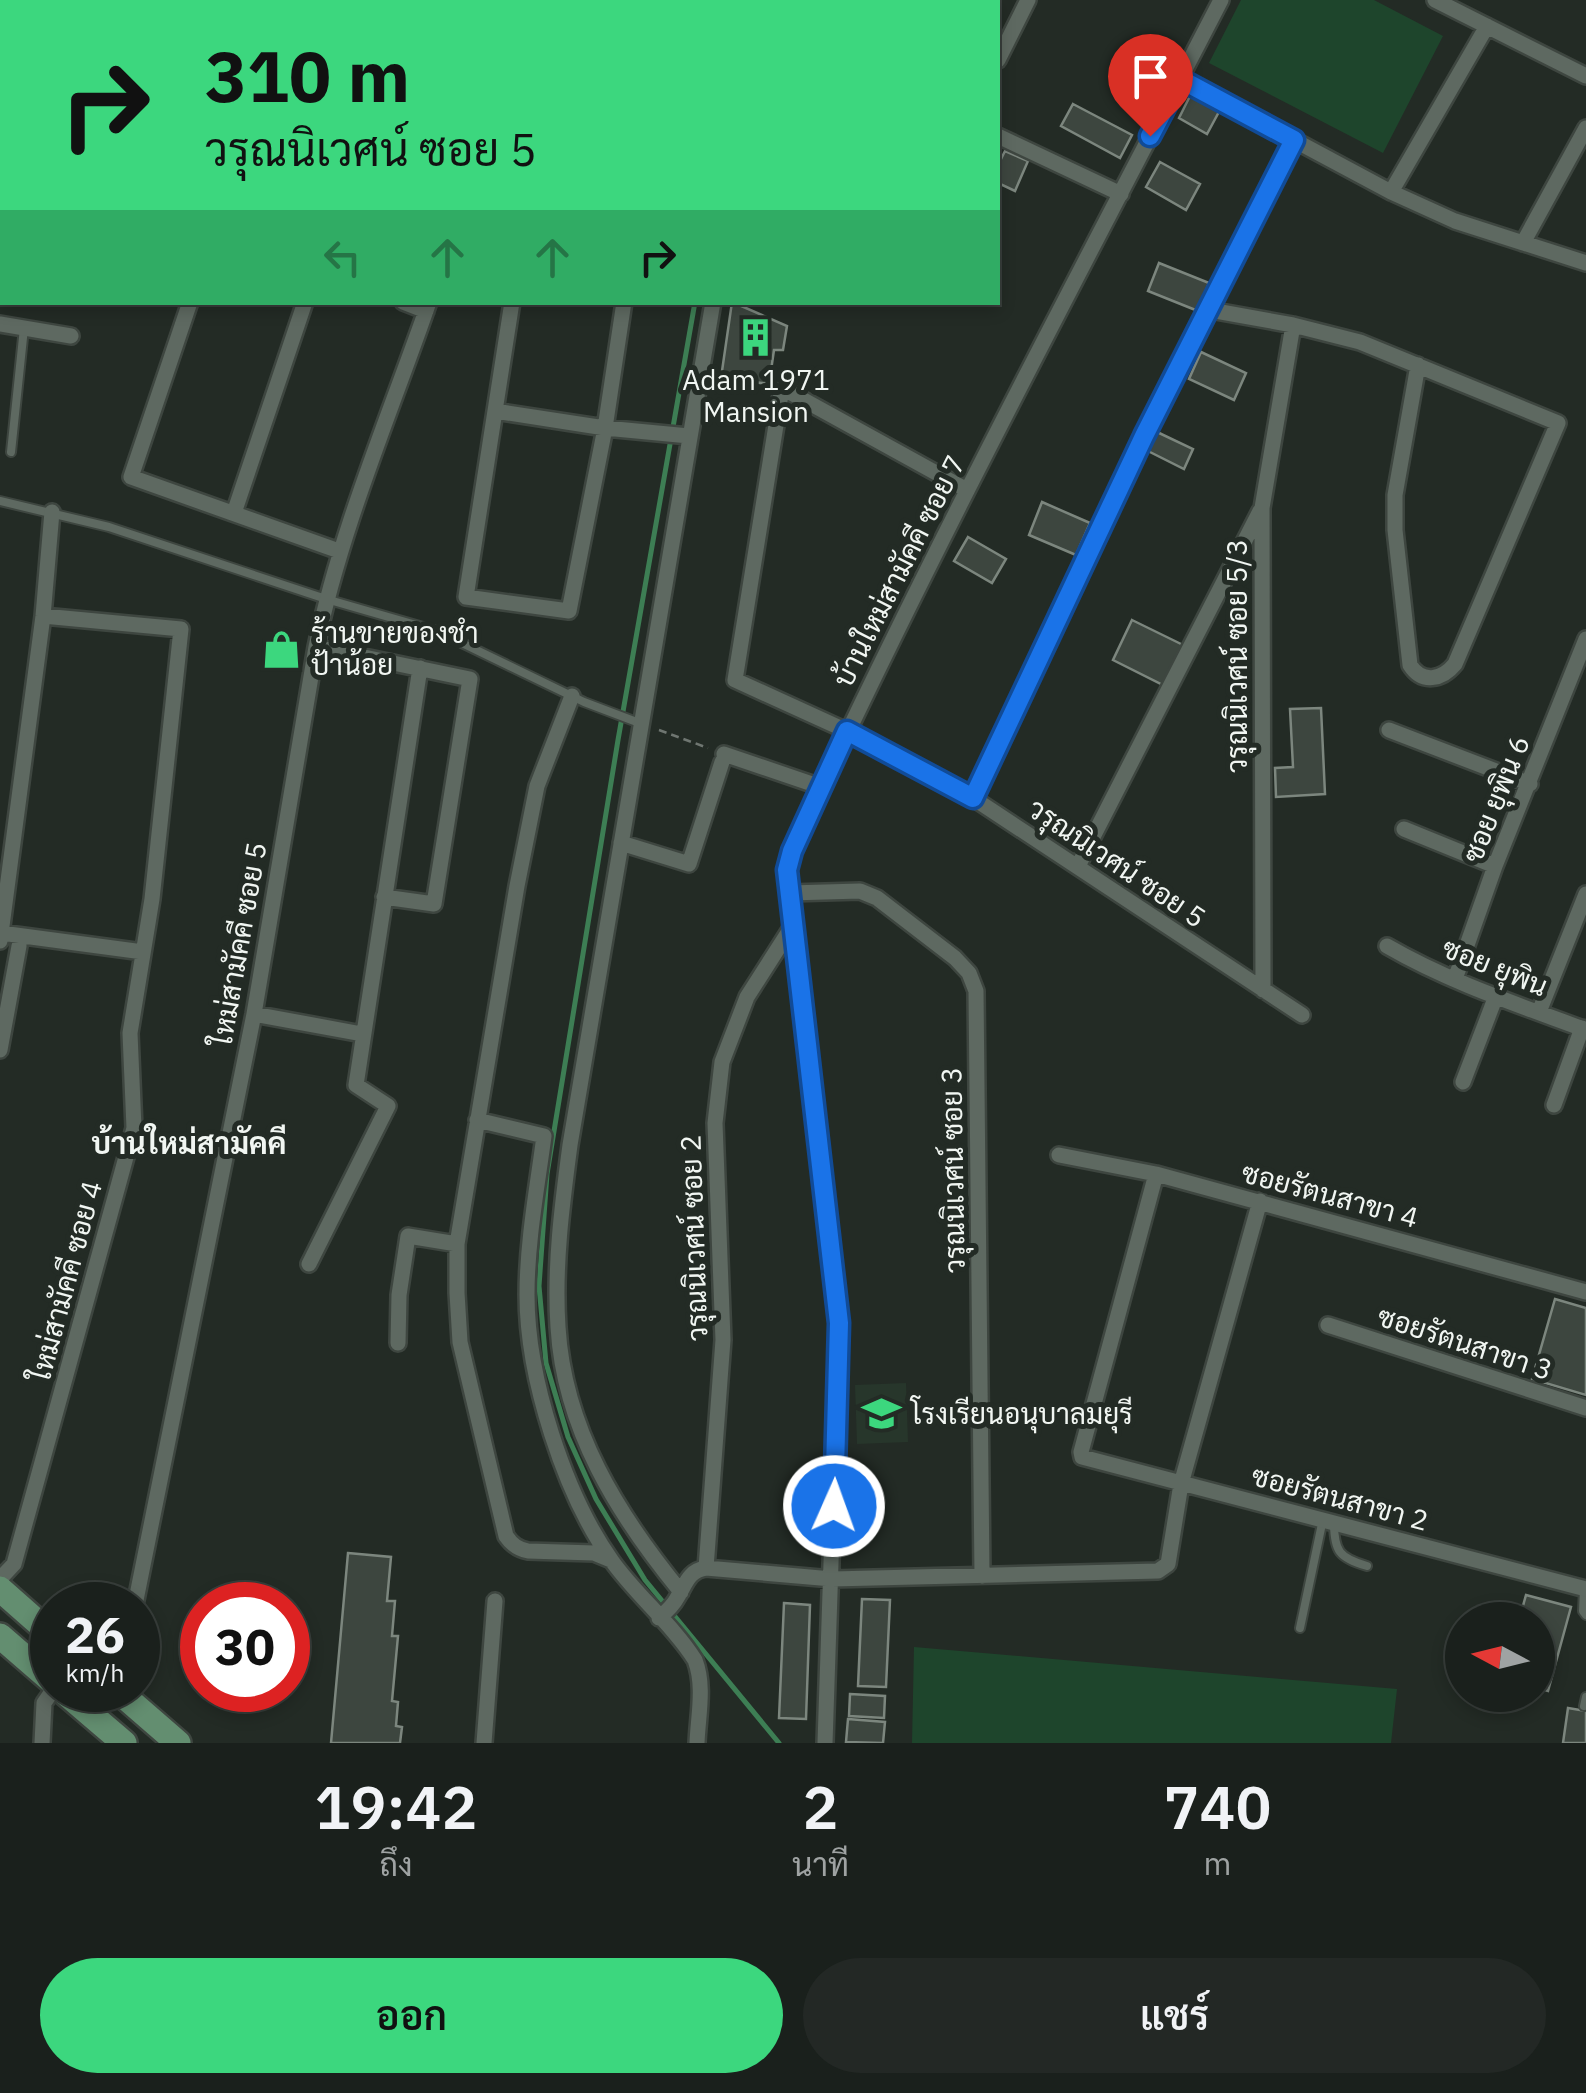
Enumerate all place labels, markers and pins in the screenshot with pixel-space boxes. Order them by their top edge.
pin [1108,34,1193,137]
building icon: Adam 1971 Mansion [735,317,777,359]
place label: Adam 1971 Mansion [682,361,830,430]
place label: ร้านขายของชำ ป้าน้อย [311,614,479,683]
shop icon: ร้านขายของชำ ป้าน้อย [260,628,302,670]
school or university icon: โรงเรียนอนุบาลมยุรี [860,1393,902,1435]
place label: โรงเรียนอนุบาลมยุรี [909,1395,1133,1434]

